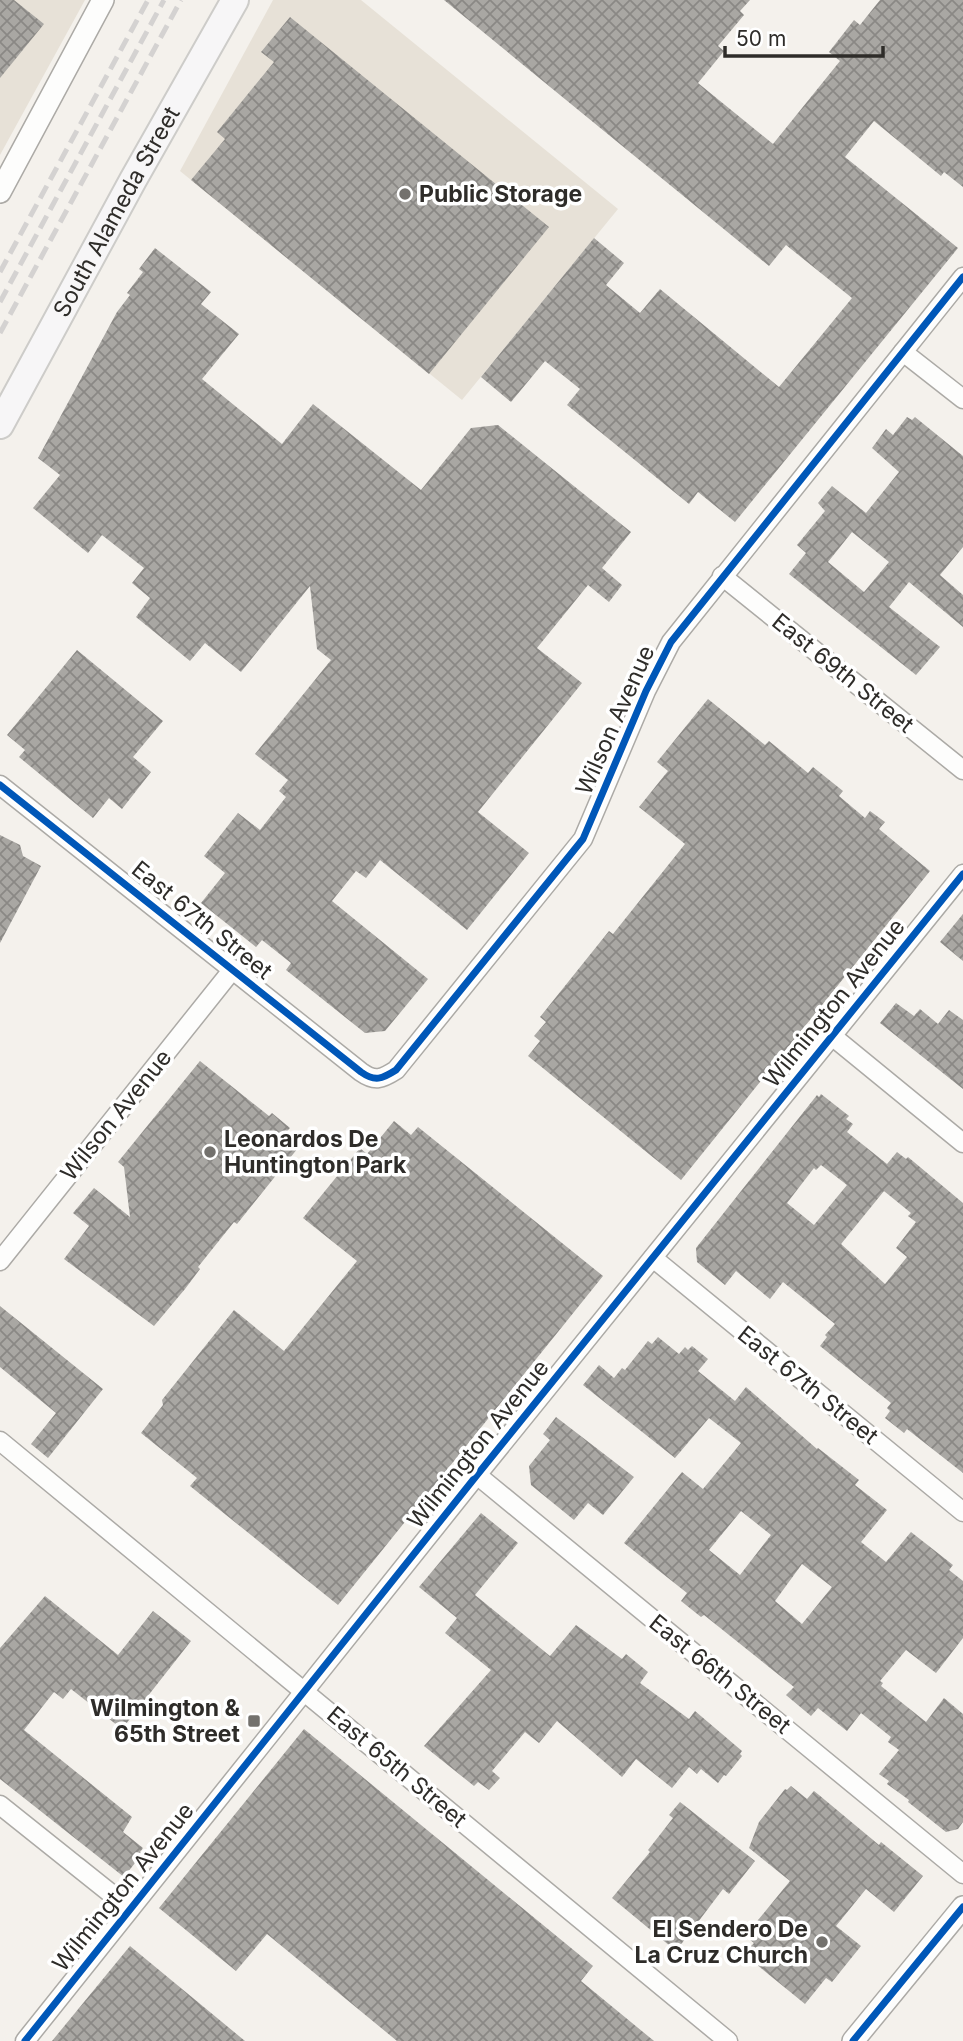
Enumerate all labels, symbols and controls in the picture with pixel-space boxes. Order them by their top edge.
scale bar [725,14,883,58]
text: 50 m [736,26,786,51]
street label: South Alameda Street [47,101,186,322]
place label: Public Storage [419,180,582,208]
marker: Public Storage [397,186,413,202]
street label: East 69th Street [766,607,920,739]
street label: Wilson Avenue [570,641,660,799]
street label: East 67th Street [126,855,278,986]
street label: Wilmington Avenue [757,913,911,1093]
street label: Wilson Avenue [55,1044,177,1186]
place label: Leonardos De Huntington Park [224,1125,407,1179]
marker: Leonardos De Huntington Park [202,1144,218,1160]
street label: East 67th Street [732,1320,884,1451]
street label: Wilmington Avenue [401,1354,555,1534]
street label: East 66th Street [644,1608,797,1740]
place label: Wilmington & 65th Street [90,1694,241,1748]
street label: East 65th Street [321,1700,473,1834]
marker: Wilmington & 65th Street [246,1713,262,1729]
street label: Wilmington Avenue [46,1797,200,1977]
place label: El Sendero De La Cruz Church [635,1915,808,1969]
marker: El Sendero De La Cruz Church [814,1934,830,1950]

